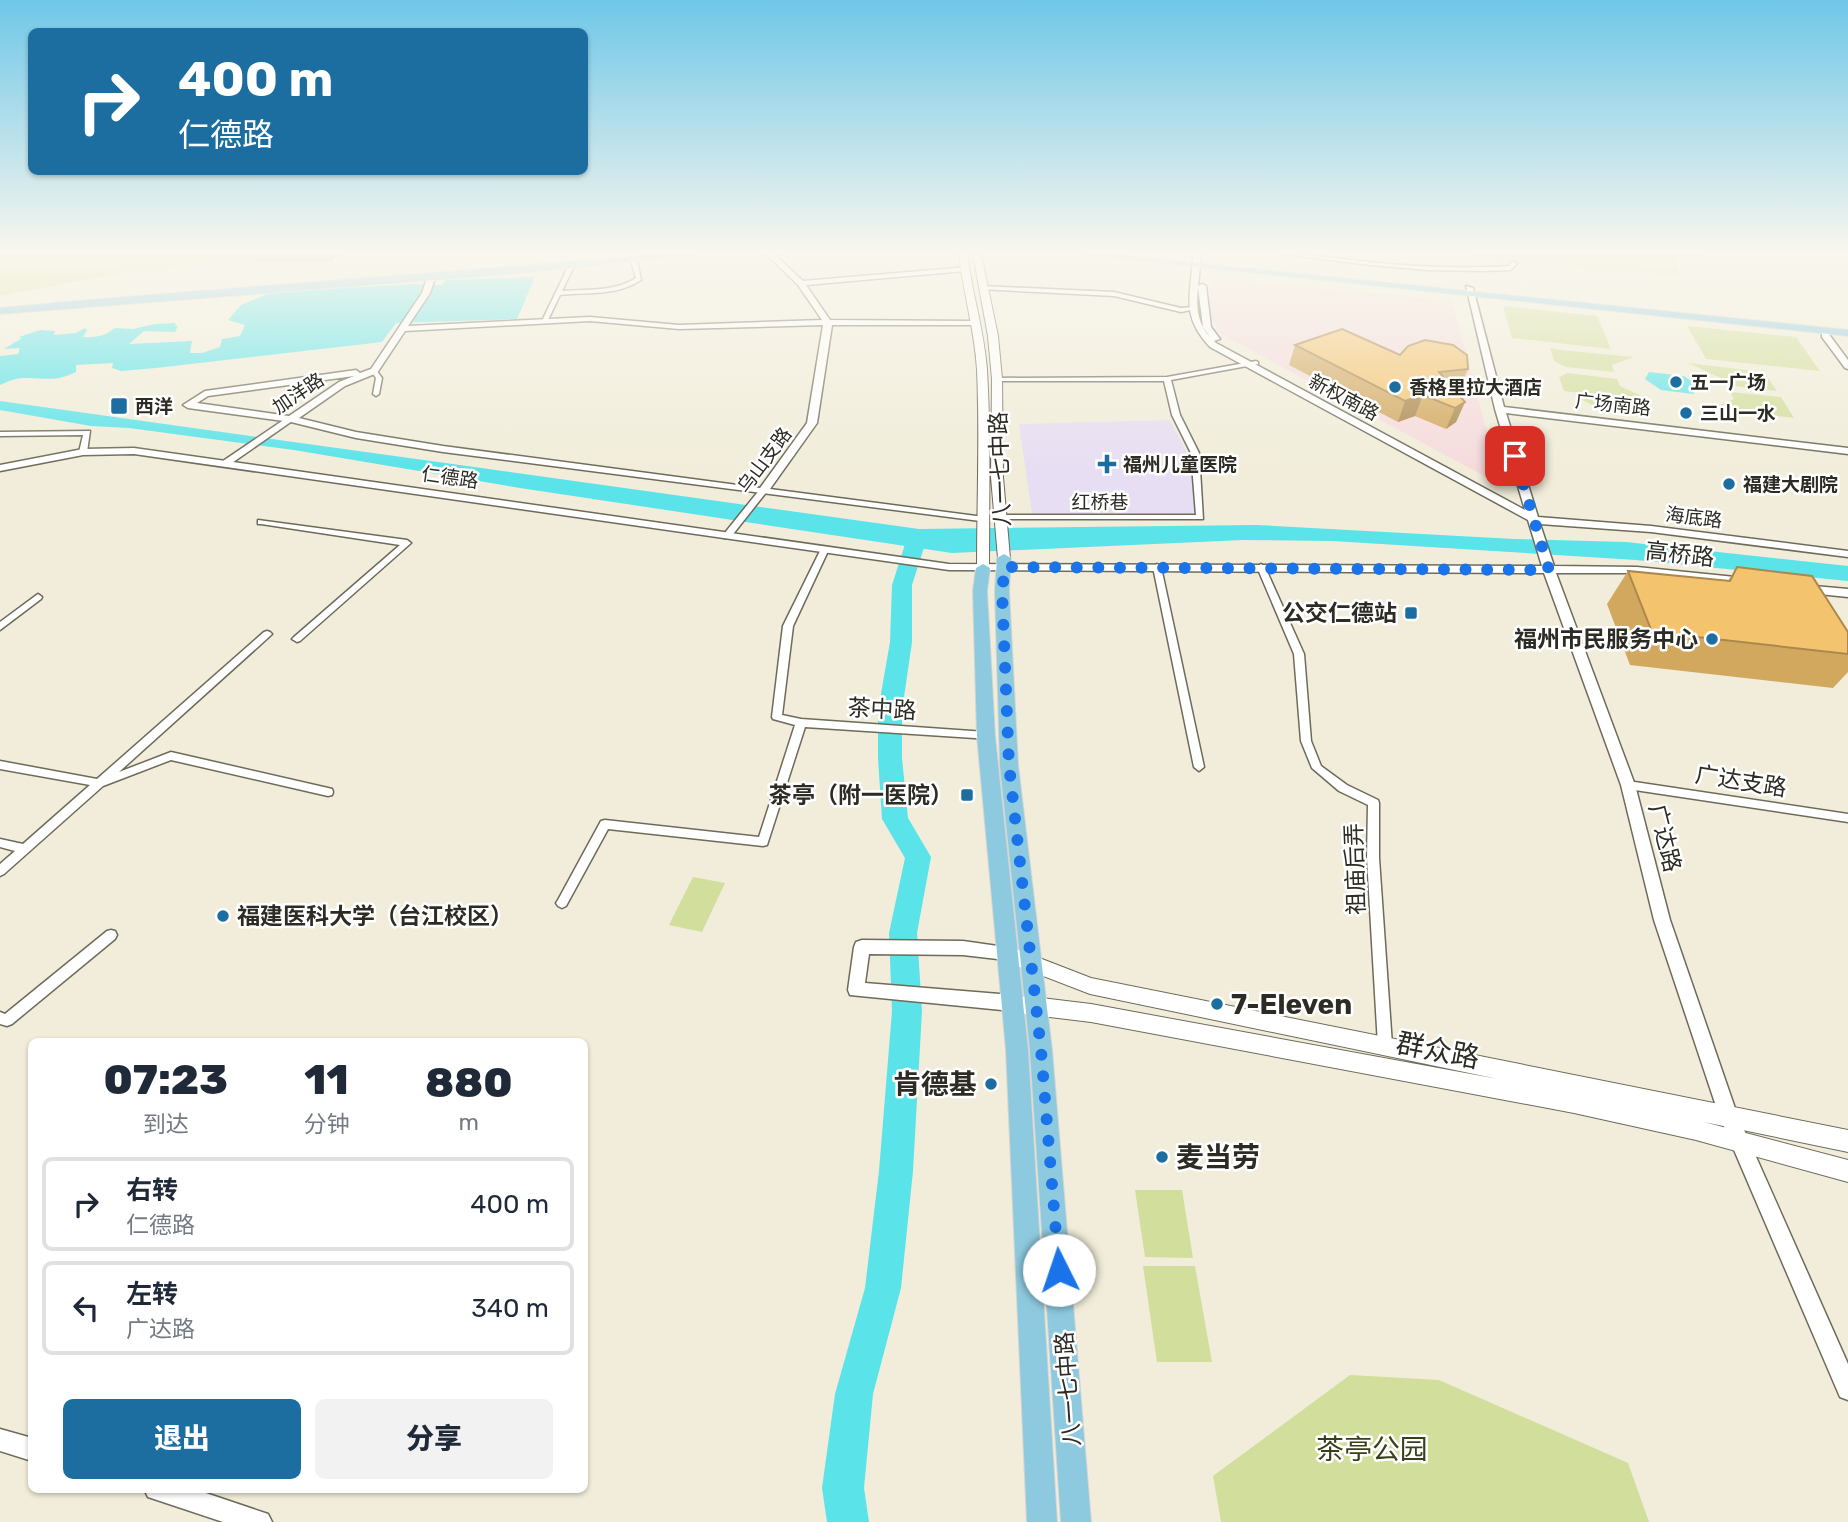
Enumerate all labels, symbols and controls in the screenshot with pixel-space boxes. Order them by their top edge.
text: 400 m [178,50,333,108]
icon: right [63,56,154,147]
text: 仁德路 [178,116,274,154]
street label: 加洋路 [268,368,328,419]
street label: 新权南路 [1305,369,1383,425]
place label: 五一广场 [1690,371,1766,394]
marker: 五一广场 [1668,374,1684,390]
place label: 香格里拉大酒店 [1409,376,1542,399]
marker: 香格里拉大酒店 [1387,379,1403,395]
street label: 广场南路 [1574,389,1652,420]
place label: 西洋 [135,395,173,418]
marker: 西洋 [109,396,129,416]
place label: 三山一水 [1700,402,1776,425]
marker: 三山一水 [1678,405,1694,421]
street label: 八一七中路 [984,411,1016,527]
street label: 乌山支路 [732,423,796,498]
pin [1485,426,1545,486]
icon: arrive [1496,437,1534,475]
place label: 福州儿童医院 [1123,453,1237,476]
marker: 福州儿童医院 [1097,454,1117,474]
street label: 仁德路 [420,462,480,493]
place label: 福建大剧院 [1743,473,1838,496]
marker: 福建大剧院 [1721,476,1737,492]
street label: 红桥巷 [1071,491,1129,514]
street label: 海底路 [1664,503,1724,532]
street label: 高桥路 [1644,536,1716,572]
place label: 公交仁德站 [1282,599,1397,627]
marker: 公交仁德站 [1403,605,1419,621]
place label: 福州市民服务中心 [1514,625,1698,653]
marker: 福州市民服务中心 [1704,631,1720,647]
street label: 茶中路 [847,693,917,725]
street label: 广达支路 [1693,760,1789,802]
place label: 茶亭（附一医院） [769,781,953,809]
marker: 茶亭（附一医院） [959,787,975,803]
street label: 广达路 [1643,801,1687,875]
street label: 祖庙后弄 [1339,823,1371,915]
place label: 福建医科大学（台江校区） [237,902,513,930]
marker: 福建医科大学（台江校区） [215,908,231,924]
place label: 7-Eleven [1231,988,1352,1021]
marker: 7-Eleven [1209,996,1225,1012]
street label: 群众路 [1394,1026,1482,1075]
text: 07:23 [103,1055,228,1105]
text: 11 [304,1055,349,1105]
text: 880 [425,1058,513,1108]
place label: 肯德基 [893,1068,977,1101]
marker: 肯德基 [983,1076,999,1092]
text: m [458,1108,479,1136]
text: 到达 [143,1110,189,1138]
text: 分钟 [303,1110,349,1138]
place label: 麦当劳 [1176,1141,1260,1174]
marker: 麦当劳 [1154,1149,1170,1165]
text: 右转 [126,1175,178,1206]
icon: right [67,1185,105,1223]
text: 400 m [470,1189,549,1220]
text: 仁德路 [126,1211,195,1239]
position arrow [1022,1233,1096,1307]
text: 左转 [126,1279,178,1310]
icon: left [67,1289,105,1327]
text: 340 m [471,1293,549,1324]
text: 广达路 [126,1315,195,1343]
street label: 八一七中路 [1050,1331,1086,1447]
button: 退出 [63,1399,301,1479]
button: 分享 [315,1399,553,1479]
park label: 茶亭公园 [1316,1433,1428,1466]

